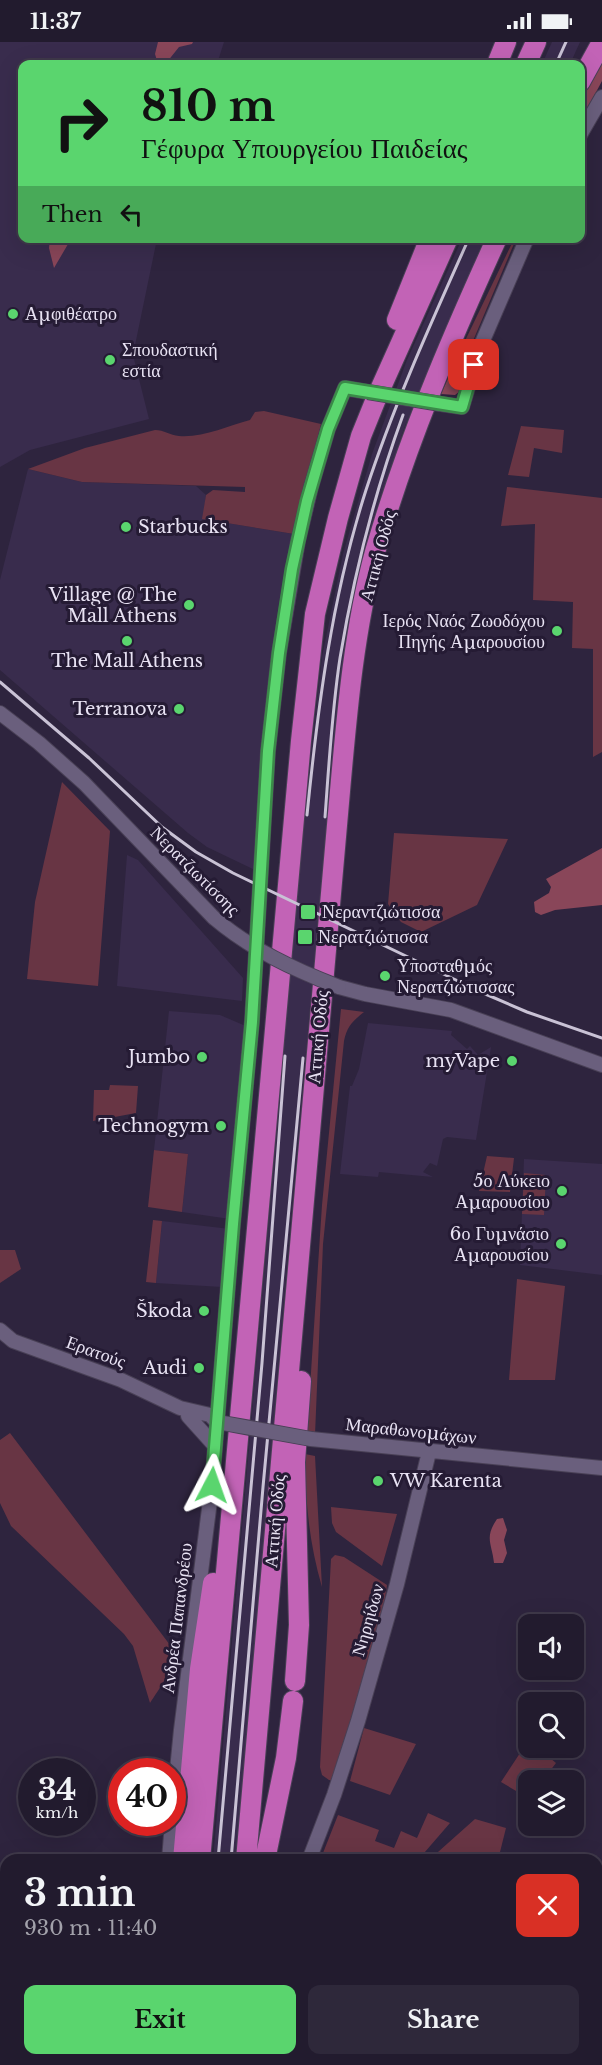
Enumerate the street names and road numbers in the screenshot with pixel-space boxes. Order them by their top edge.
street label: Αττική Οδός [355,508,401,604]
street label: Νερατζιωτίσσης [146,822,244,920]
street label: Αττική Οδός [303,989,333,1085]
street label: Ερατούς [63,1331,129,1373]
street label: Μαραθωνομάχων [344,1413,478,1449]
street label: Αττική Οδός [260,1473,290,1569]
street label: Ανδρέα Παπανδρέου [157,1541,197,1695]
street label: Νηρηίδων [347,1581,389,1659]

